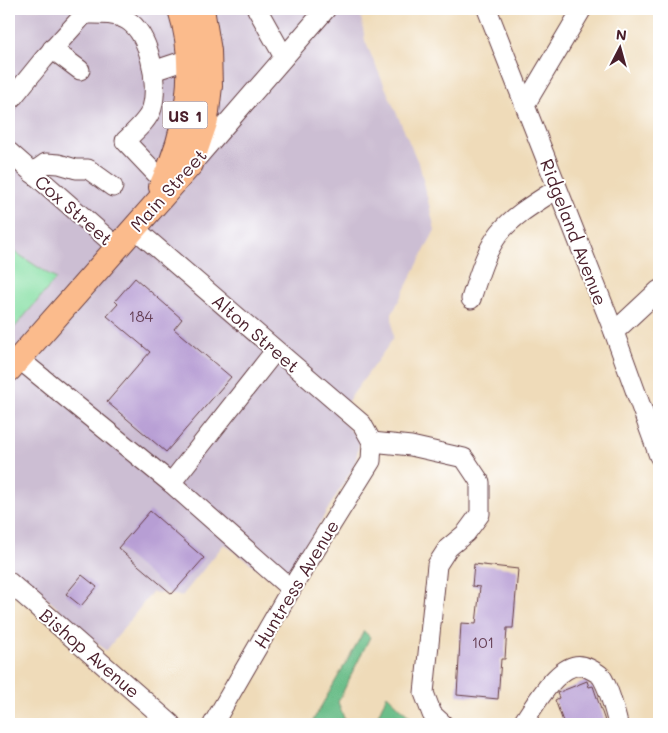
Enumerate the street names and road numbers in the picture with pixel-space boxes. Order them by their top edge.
road number: US 1 [162,102,208,128]
street label: Main Street [124,143,212,237]
street label: Ridgeland Avenue [535,155,613,309]
street label: Cox Street [30,170,118,250]
street label: Alton Street [207,288,305,378]
street label: Huntress Avenue [248,515,344,653]
street label: Bishop Avenue [35,603,145,703]

